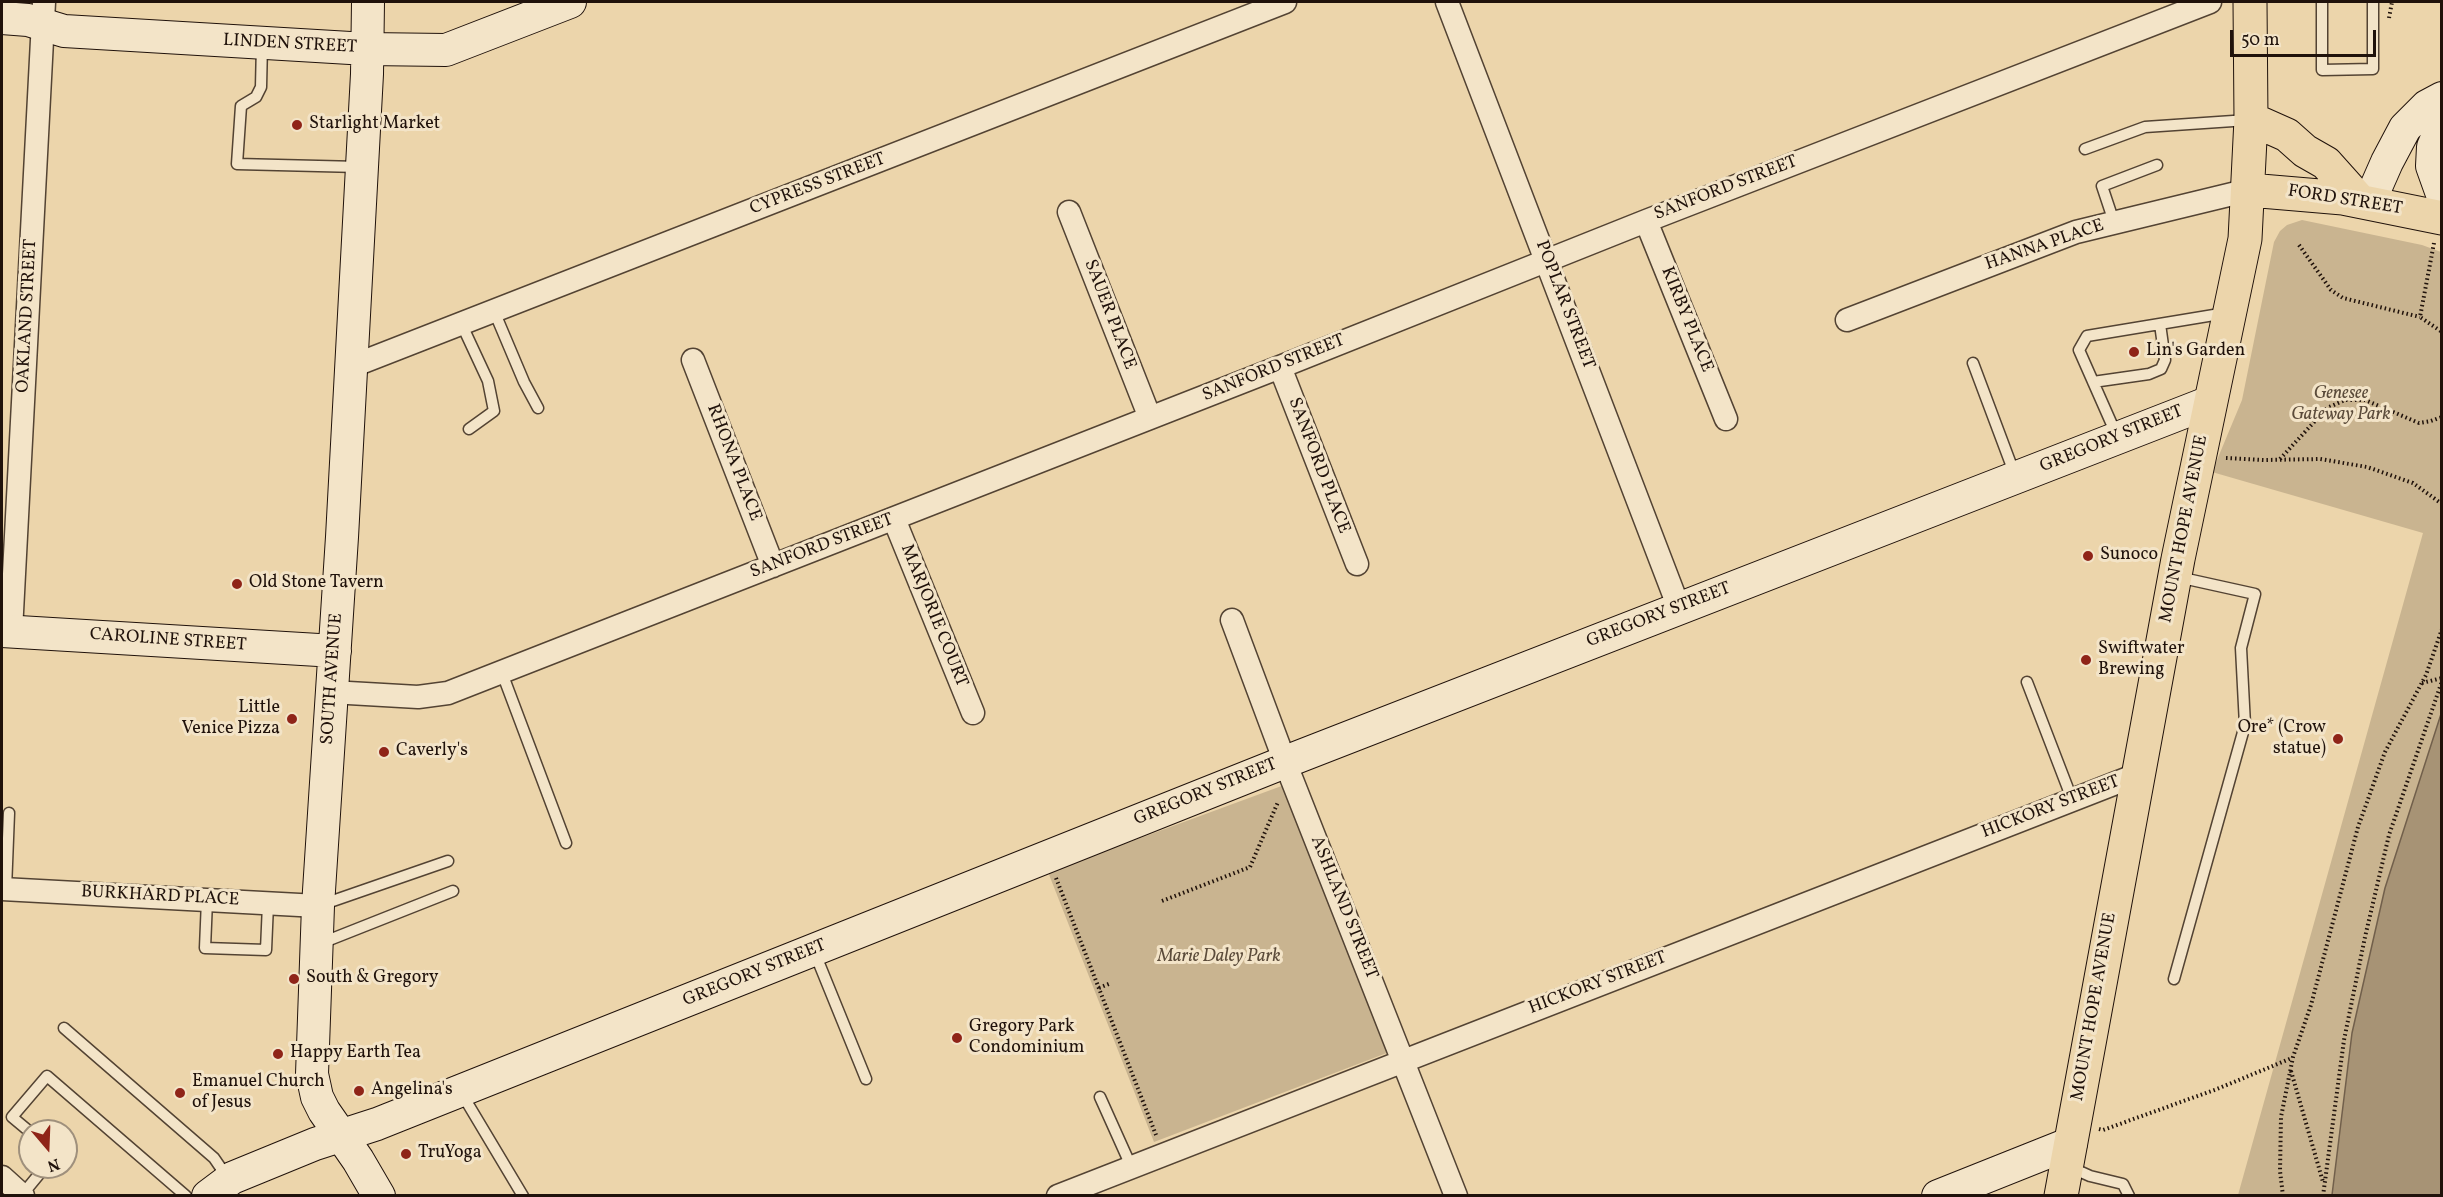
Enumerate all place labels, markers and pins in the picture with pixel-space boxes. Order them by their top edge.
place label: Starlight Market [309,114,440,136]
marker: Starlight Market [290,118,304,132]
place label: Lin's Garden [2146,341,2245,363]
marker: Lin's Garden [2127,345,2141,359]
place label: Sunoco [2100,545,2158,567]
marker: Sunoco [2081,549,2095,563]
place label: Old Stone Tavern [249,573,384,595]
marker: Old Stone Tavern [230,577,244,591]
place label: Swiftwater Brewing [2098,639,2185,682]
marker: Swiftwater Brewing [2079,653,2093,667]
place label: Little Venice Pizza [182,698,280,740]
marker: Little Venice Pizza [285,712,299,726]
place label: Ore* (Crow statue) [2238,718,2326,760]
marker: Ore* (Crow statue) [2331,732,2345,746]
place label: Caverly's [396,741,468,763]
marker: Caverly's [377,745,391,759]
place label: South & Gregory [306,968,439,990]
marker: South & Gregory [287,972,301,986]
place label: Gregory Park Condominium [969,1017,1084,1060]
marker: Gregory Park Condominium [950,1031,964,1045]
place label: Happy Earth Tea [290,1043,421,1065]
marker: Happy Earth Tea [271,1047,285,1061]
place label: Emanuel Church of Jesus [192,1072,325,1114]
place label: Angelina's [371,1080,453,1102]
marker: Angelina's [352,1084,366,1098]
marker: Emanuel Church of Jesus [173,1086,187,1100]
place label: TruYoga [418,1143,482,1165]
marker: TruYoga [399,1147,413,1161]

